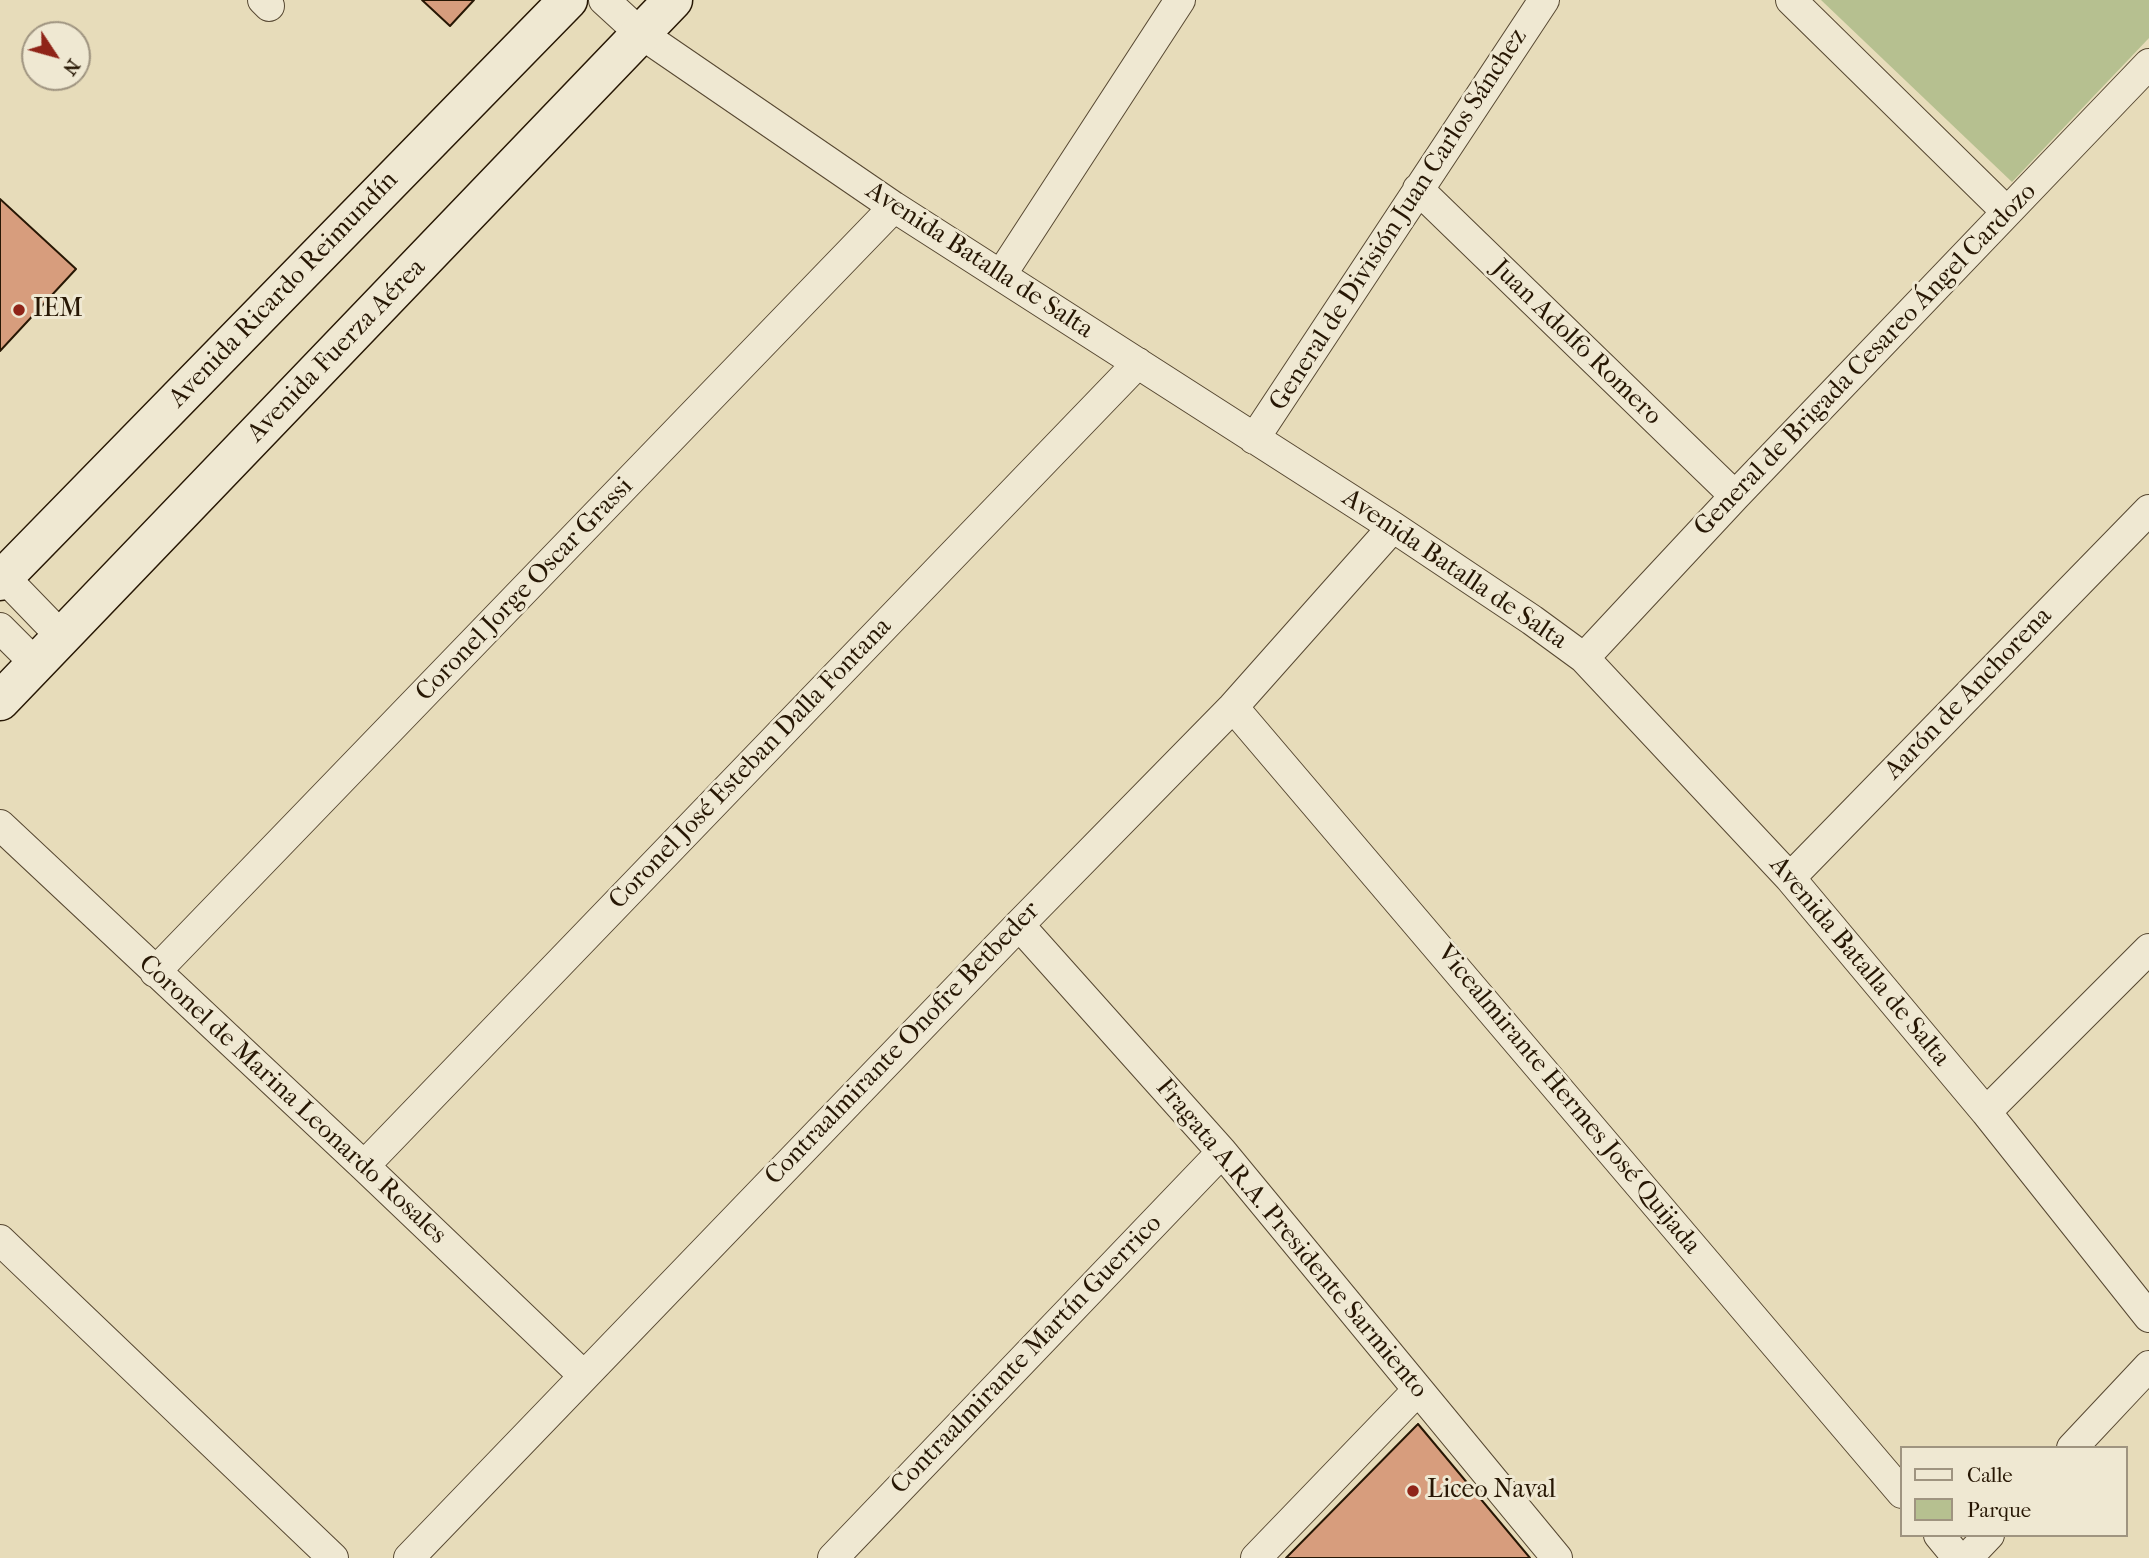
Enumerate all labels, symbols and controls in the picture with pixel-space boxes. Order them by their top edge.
north arrow [21,21,91,91]
street label: General de División Juan Carlos Sánchez [1264,23,1534,417]
text: N [58,55,85,79]
street label: Avenida Ricardo Reimundín [163,165,405,415]
street label: Avenida Batalla de Salta [860,176,1098,346]
street label: General de Brigada Cesareo Ángel Cardozo [1688,177,2044,543]
street label: Avenida Fuerza Aérea [241,253,433,449]
street label: Juan Adolfo Romero [1484,254,1668,432]
place label: IEM [33,294,83,326]
marker: IEM [11,302,27,318]
street label: Coronel Jorge Oscar Grassi [410,472,640,708]
street label: Avenida Batalla de Salta [1336,483,1572,657]
street label: Aarón de Anchorena [1879,601,2059,787]
street label: Coronel José Esteban Dalla Fontana [603,612,899,916]
street label: Avenida Batalla de Salta [1762,851,1956,1073]
street label: Contraalmirante Onofre Betbeder [759,896,1047,1192]
street label: Vicealmirante Hermes José Quijada [1429,939,1707,1261]
street label: Coronel de Marina Leonardo Rosales [131,949,453,1251]
street label: Fragata A.R.A. Presidente Sarmiento [1148,1073,1434,1405]
street label: Contraalmirante Martín Guerrico [885,1209,1169,1501]
legend [1900,1446,2128,1537]
text: Calle [1967,1463,2013,1487]
place label: Liceo Naval [1427,1475,1556,1507]
marker: Liceo Naval [1405,1483,1421,1499]
text: Parque [1967,1498,2031,1522]

